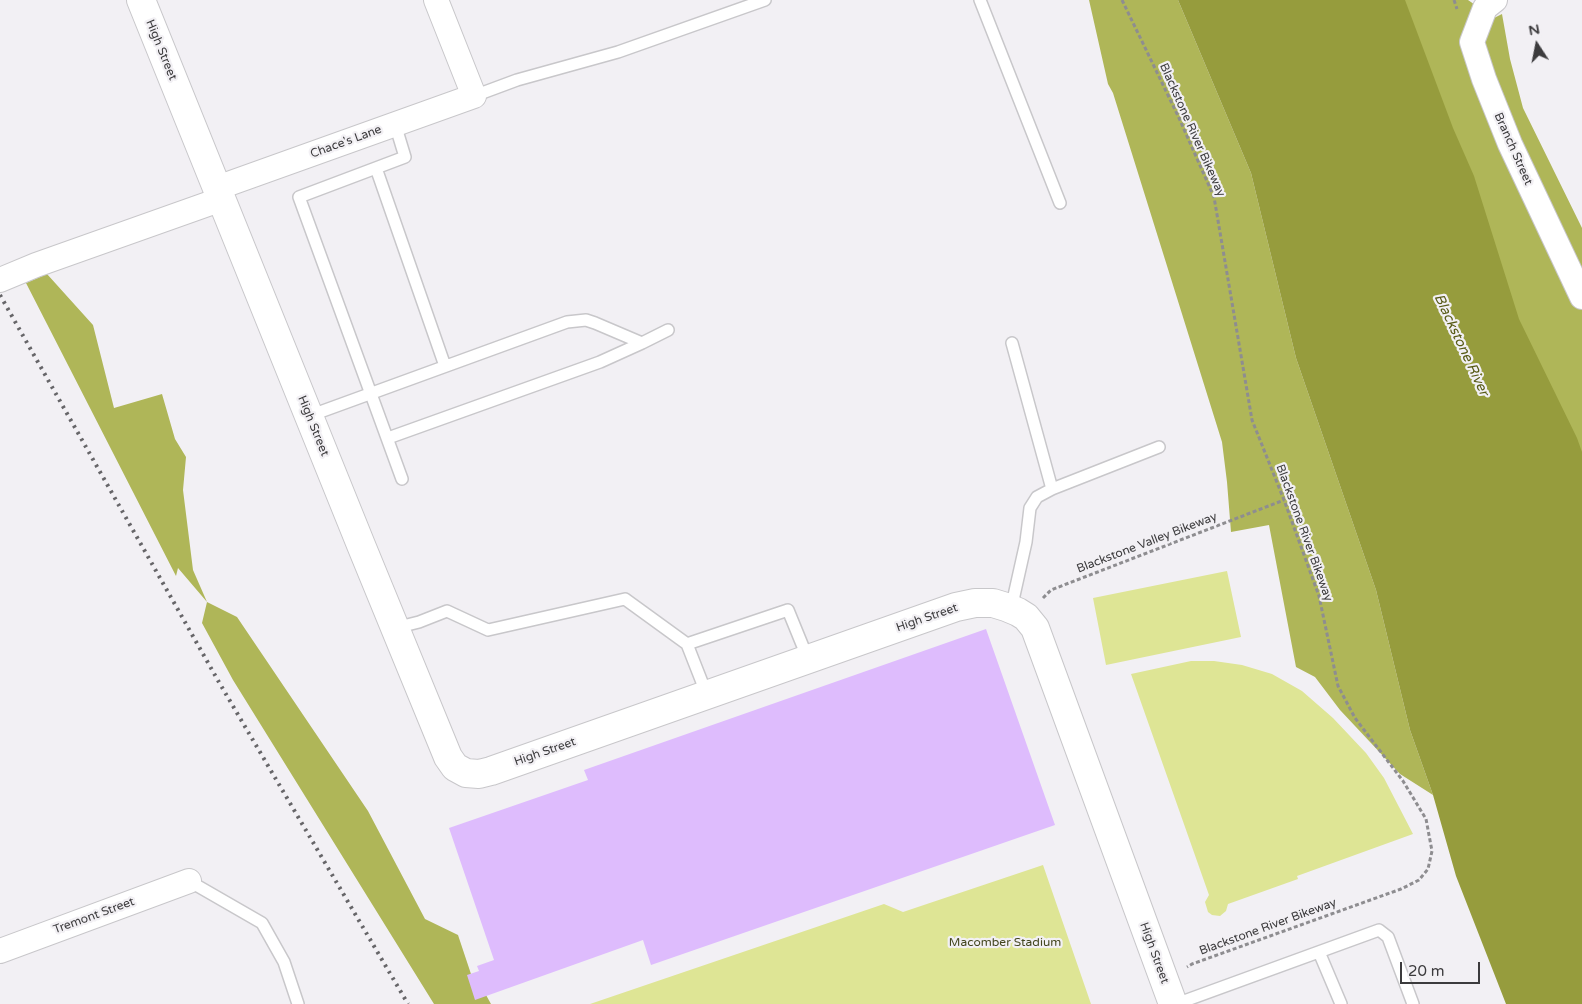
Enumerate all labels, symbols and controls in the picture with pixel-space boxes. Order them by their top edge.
street label: High Street [142,18,180,82]
north arrow [1512,20,1562,70]
text: N [1527,20,1541,39]
street label: Blackstone River Bikeway [1156,61,1228,199]
street label: Branch Street [1491,110,1535,188]
street label: Chace's Lane [308,122,384,162]
water label: Blackstone River [1430,291,1492,399]
street label: High Street [294,394,332,458]
street label: Blackstone River Bikeway [1272,463,1336,603]
street label: Blackstone Valley Bikeway [1075,510,1219,576]
street label: High Street [894,601,960,635]
street label: High Street [512,735,578,769]
street label: Tremont Street [51,895,137,937]
street label: Blackstone River Bikeway [1198,895,1338,959]
street label: High Street [1136,920,1172,986]
park label: Macomber Stadium [949,936,1061,950]
scale bar [1402,952,1482,984]
text: 20 m [1408,962,1445,980]

